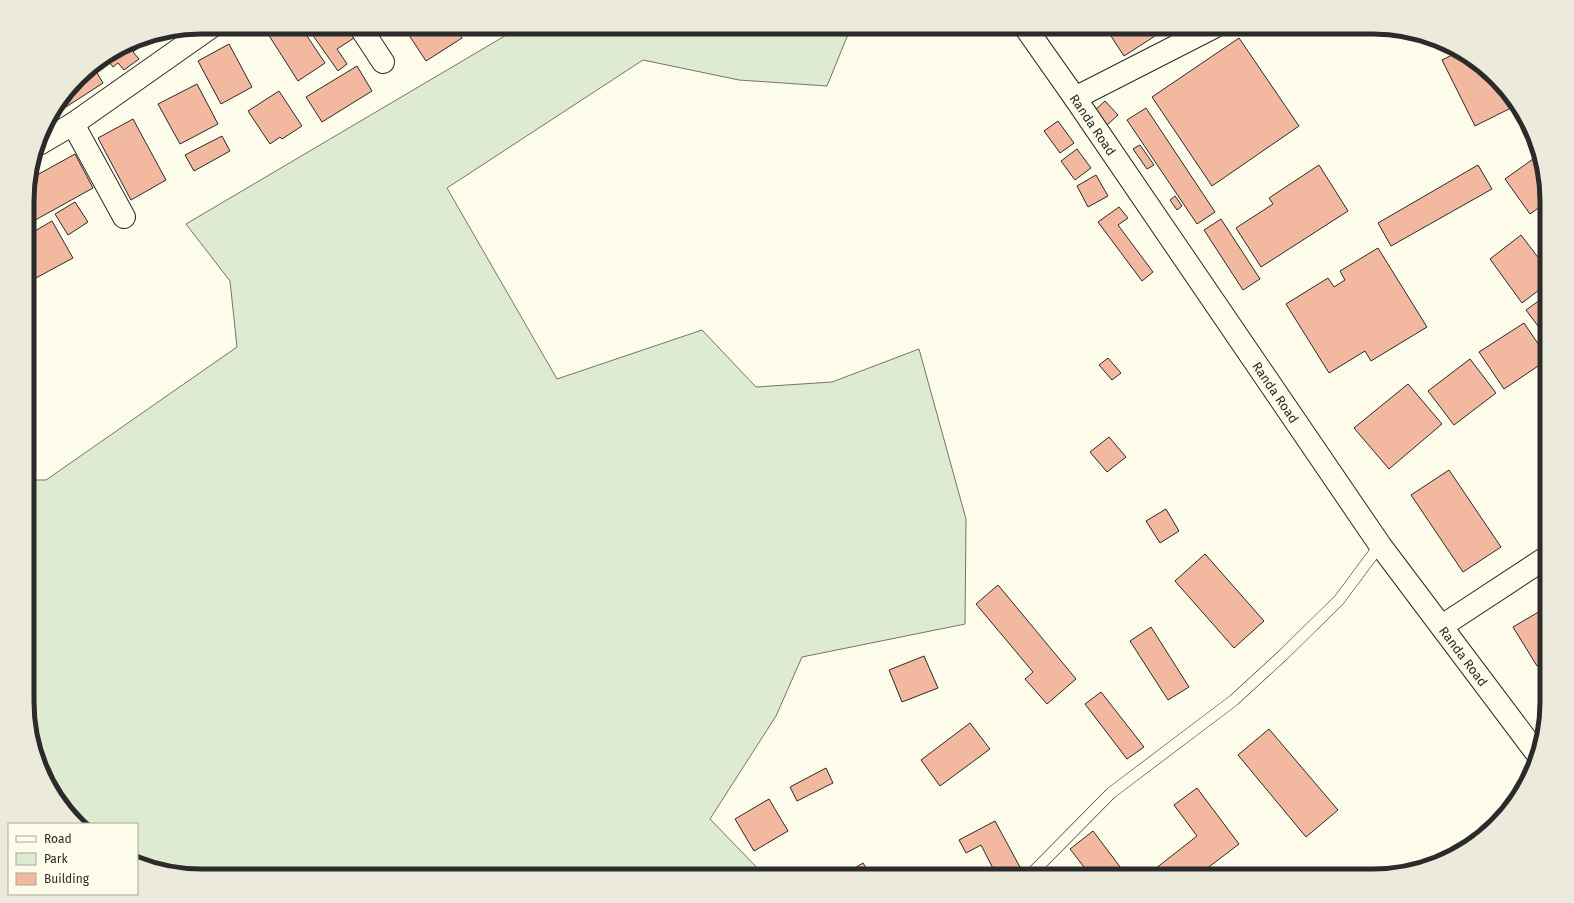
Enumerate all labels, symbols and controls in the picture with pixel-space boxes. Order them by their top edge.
street label: Randa Road [1067,91,1119,158]
street label: Randa Road [1249,359,1301,426]
street label: Randa Road [1436,624,1490,689]
legend [8,823,138,895]
text: Road [44,832,72,846]
text: Park [44,852,68,866]
text: Building [44,872,90,886]

